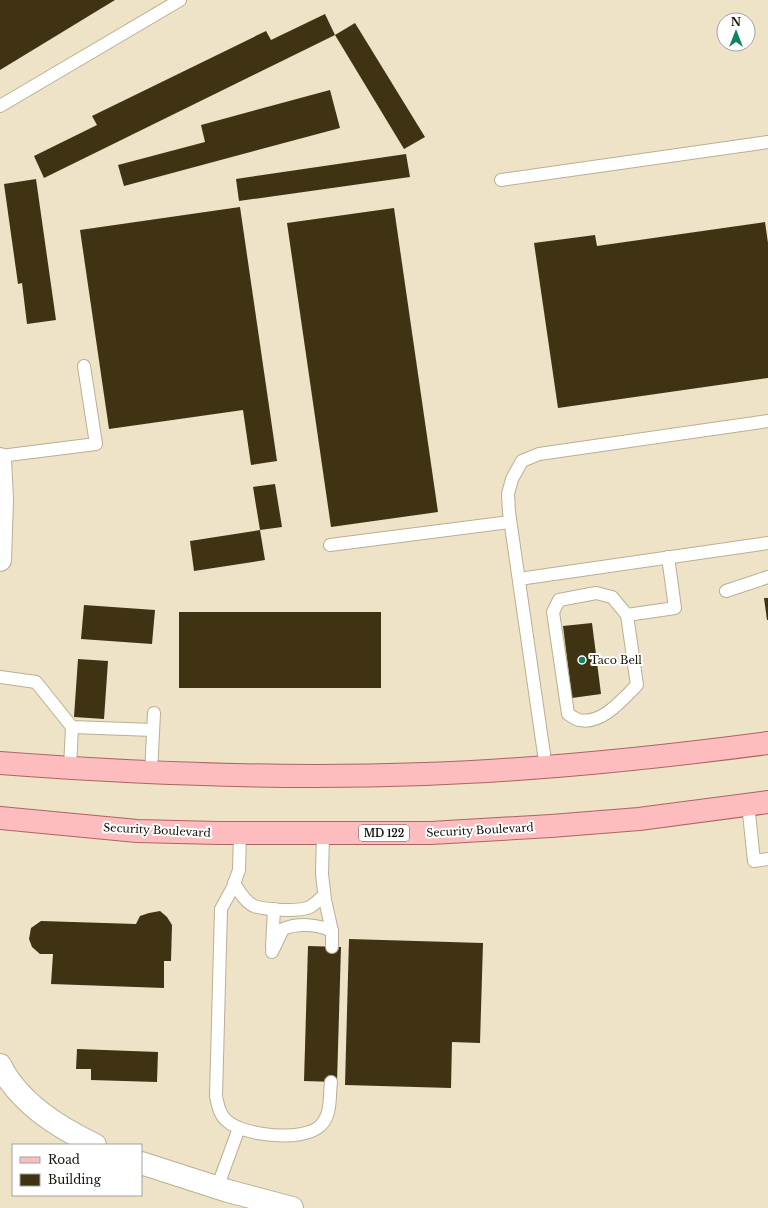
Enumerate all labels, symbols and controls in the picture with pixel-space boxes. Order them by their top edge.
north arrow [716,12,756,52]
text: N [731,15,742,29]
place label: Taco Bell [590,653,642,667]
marker: Taco Bell [577,655,587,665]
street label: Security Boulevard [103,820,212,840]
street label: Security Boulevard [426,820,535,840]
road number: MD 122 [359,825,409,841]
legend [12,1144,142,1196]
text: Road [48,1152,80,1167]
text: Building [48,1172,102,1187]

